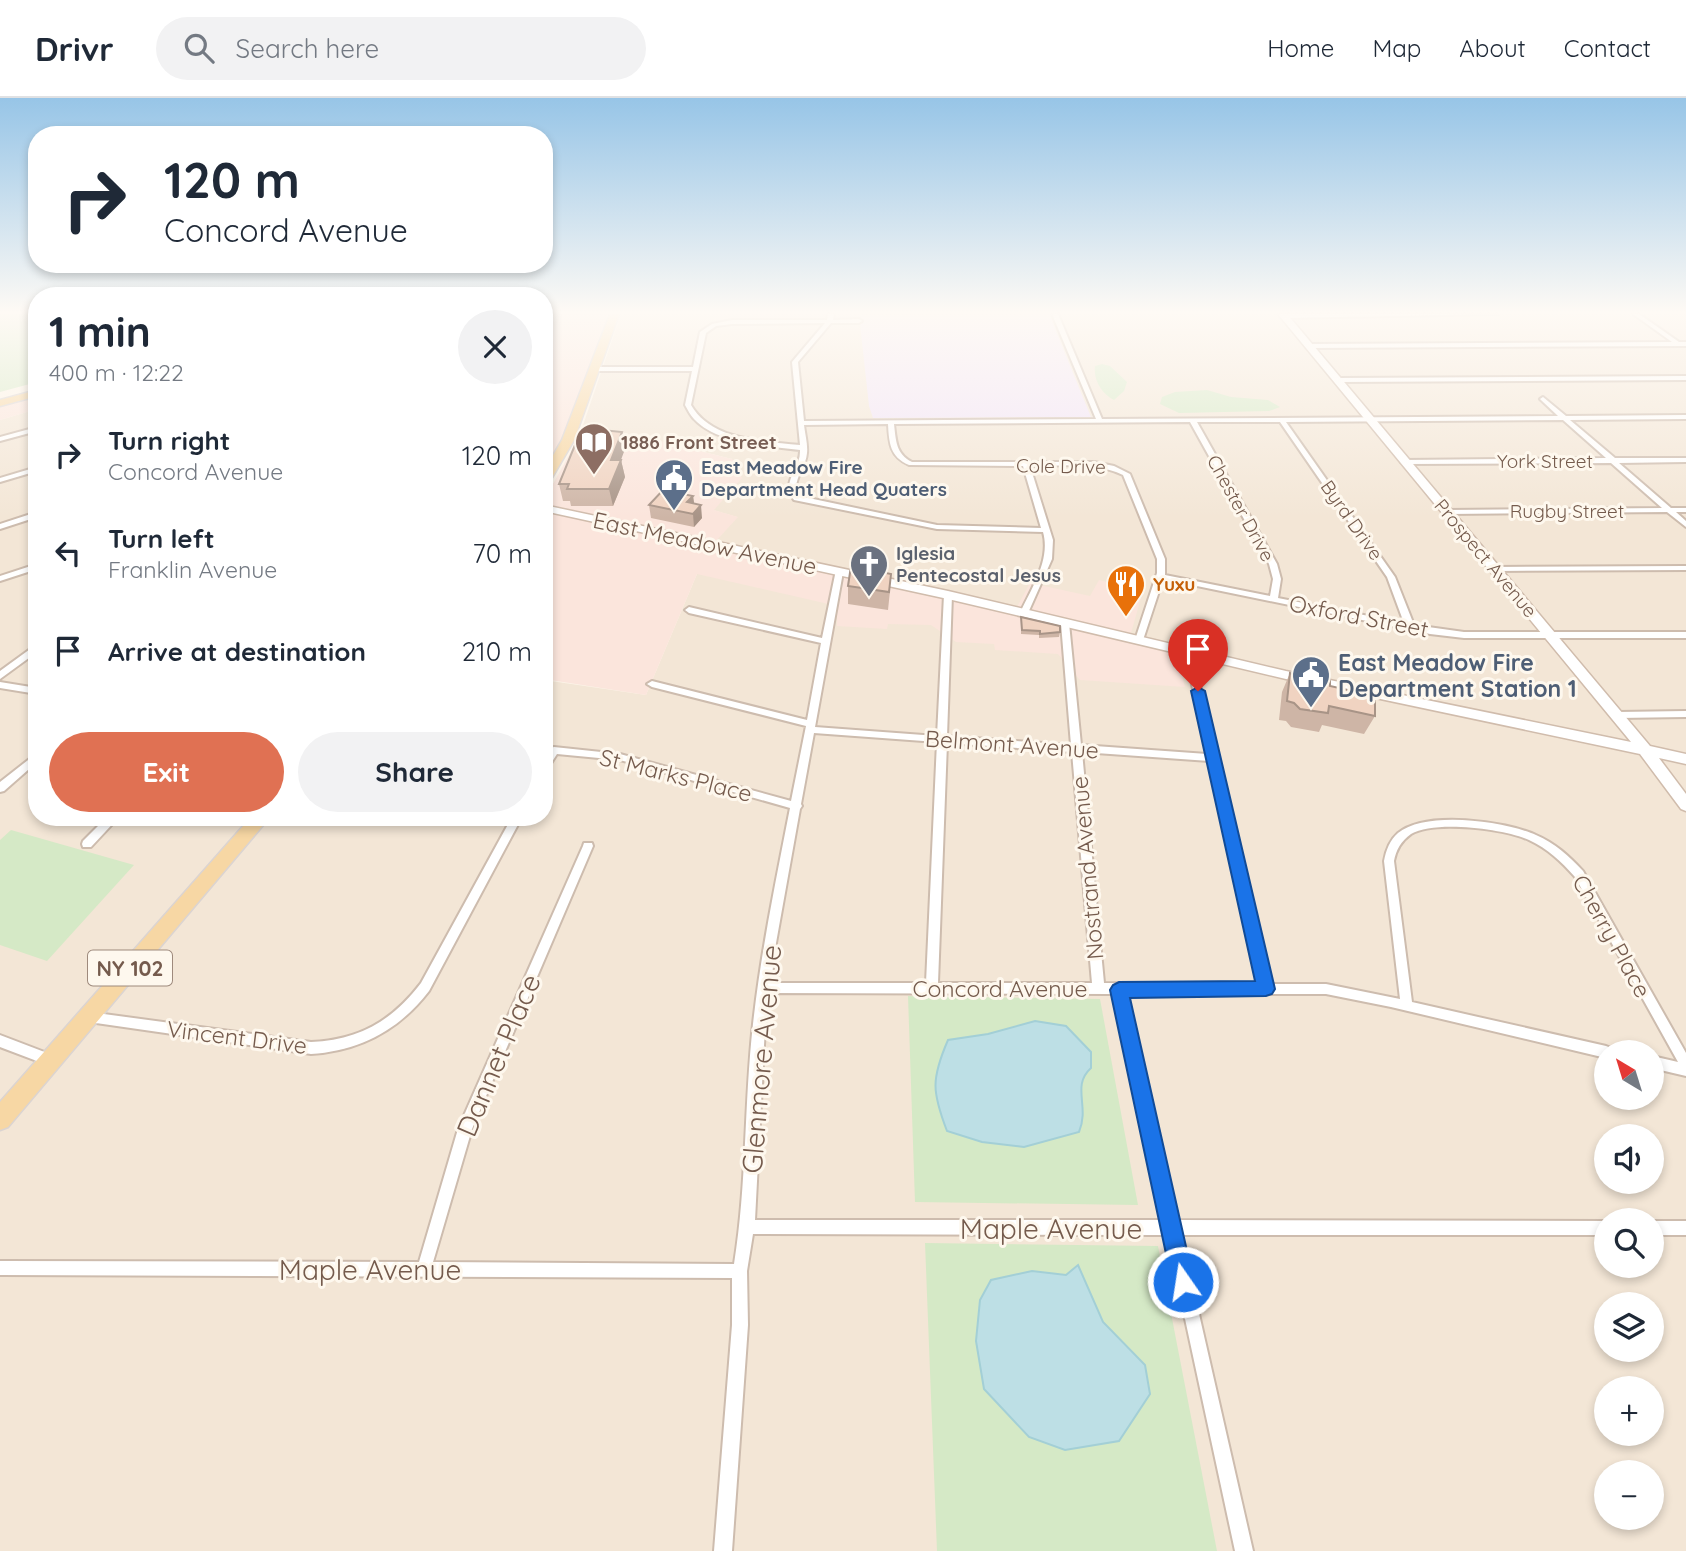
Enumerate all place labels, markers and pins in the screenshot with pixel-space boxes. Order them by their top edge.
library icon: 1886 Front Street [573,421,615,476]
place label: 1886 Front Street [621,430,777,454]
place label: East Meadow Fire Department Head Quaters [701,455,947,501]
public building icon: East Meadow Fire Department Head Quaters [653,457,695,512]
place label: Iglesia Pentecostal Jesus [896,541,1061,587]
church icon: Iglesia Pentecostal Jesus [848,543,890,598]
restaurant icon: Yuxu [1105,563,1147,618]
place label: Yuxu [1153,572,1195,596]
pin [1168,619,1228,691]
place label: East Meadow Fire Department Station 1 [1338,648,1577,703]
public building icon: East Meadow Fire Department Station 1 [1290,654,1332,709]

